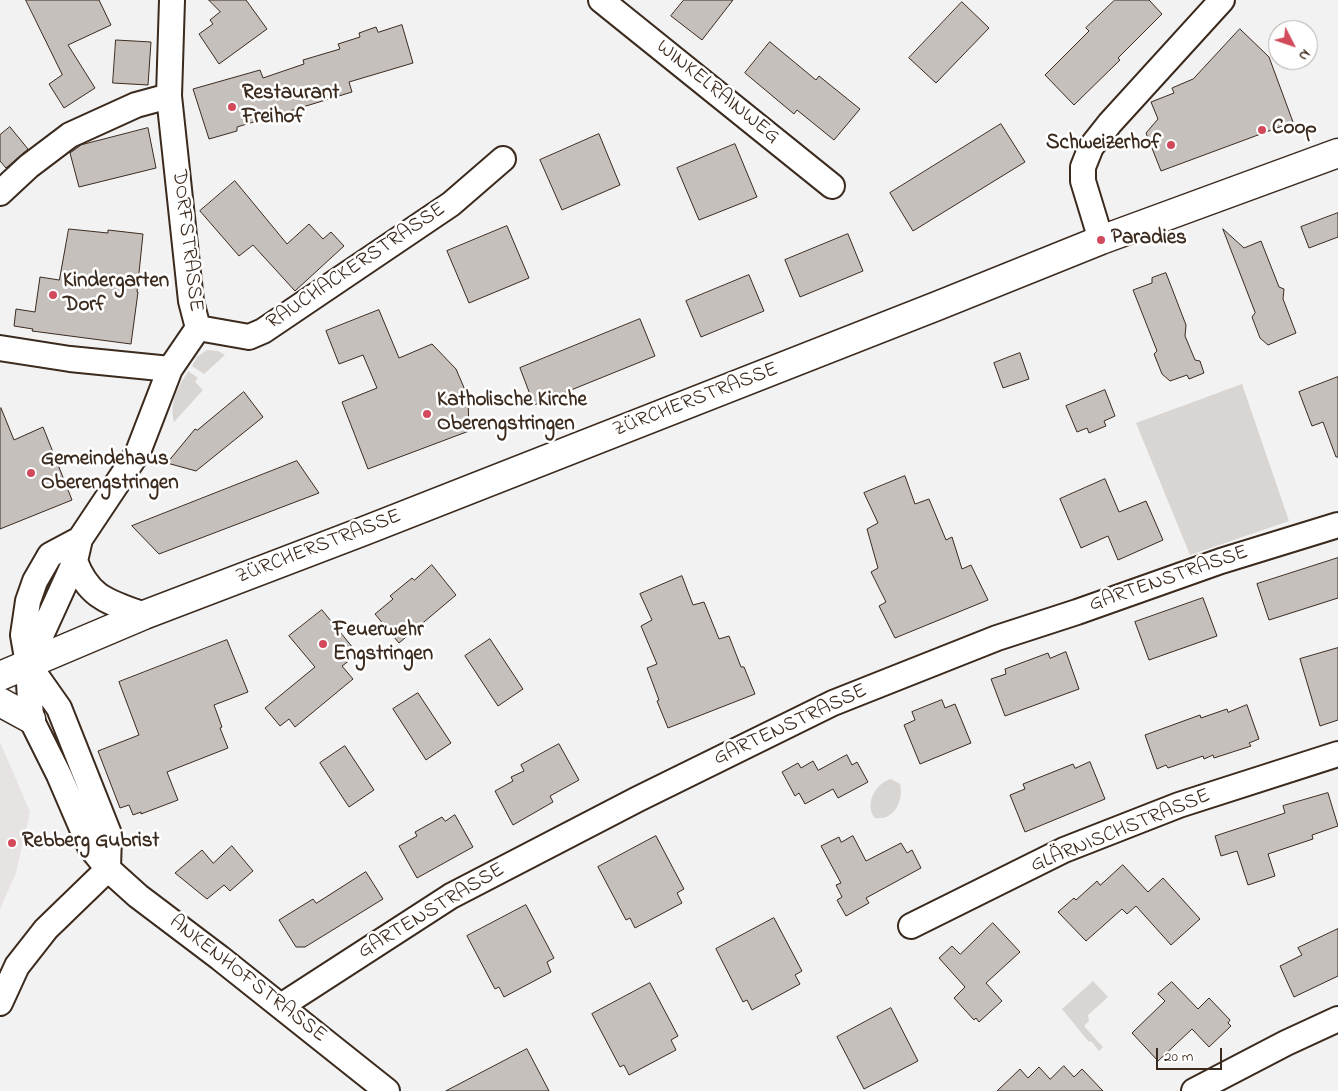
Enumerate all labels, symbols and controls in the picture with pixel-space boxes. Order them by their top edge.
north arrow [1268,20,1318,70]
street label: WINKELRAINWEG [650,35,784,151]
text: N [1293,44,1315,65]
place label: Restaurant Freihof [242,82,339,132]
marker: Restaurant Freihof [226,101,238,113]
place label: Coop [1272,117,1317,143]
marker: Coop [1256,124,1268,136]
place label: Schweizerhof [1046,132,1161,158]
marker: Schweizerhof [1165,139,1177,151]
street label: DORFSTRASSE [165,169,207,313]
street label: RAUCHACKERSTRASSE [263,198,451,336]
place label: Paradies [1111,227,1187,253]
marker: Paradies [1095,234,1107,246]
place label: Kindergarten Dorf [63,270,169,320]
marker: Kindergarten Dorf [47,289,59,301]
street label: ZÜRCHERSTRASSE [610,358,782,444]
place label: Katholische Kirche Oberengstringen [437,389,587,439]
marker: Katholische Kirche Oberengstringen [421,408,433,420]
place label: Gemeindehaus Oberengstringen [41,448,179,498]
marker: Gemeindehaus Oberengstringen [25,467,37,479]
street label: ZÜRCHERSTRASSE [233,505,405,591]
street label: GARTENSTRASSE [1086,541,1252,619]
place label: Feuerwehr Engstringen [333,619,433,669]
marker: Feuerwehr Engstringen [317,638,329,650]
street label: GARTENSTRASSE [710,679,872,773]
street label: GLÄRNISCHSTRASSE [1027,784,1215,880]
place label: Rebberg Gubrist [22,830,159,856]
marker: Rebberg Gubrist [6,837,18,849]
street label: GARTENSTRASSE [354,858,510,966]
street label: ANKENHOFSTRASSE [163,911,331,1049]
scale bar [1158,1038,1224,1070]
text: 20 m [1164,1046,1193,1068]

